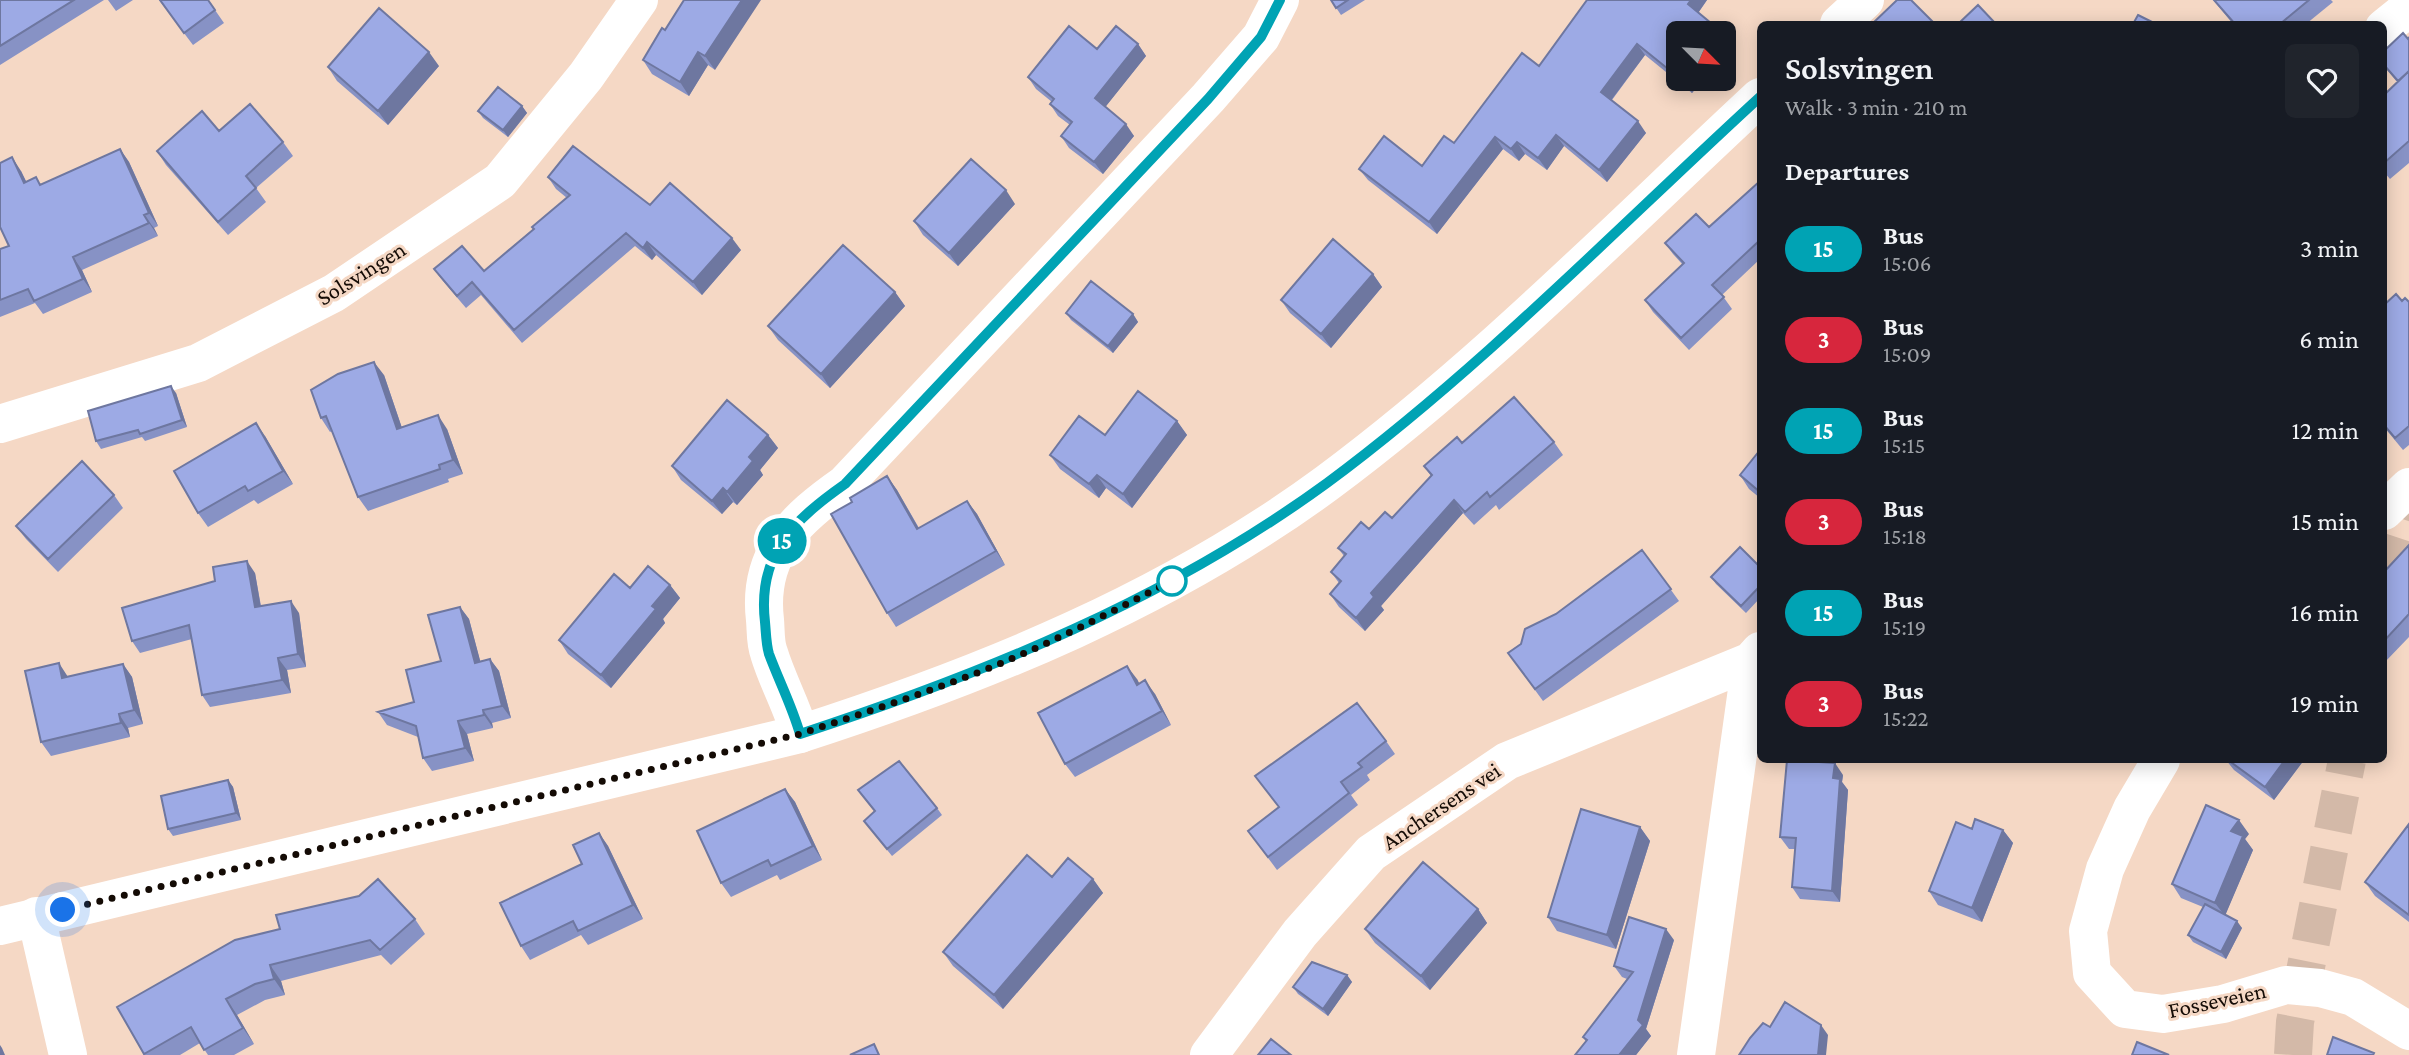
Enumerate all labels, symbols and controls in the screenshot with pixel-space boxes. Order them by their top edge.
north arrow [1666,21,1736,91]
map controls [1666,21,1736,91]
button: heart [2285,44,2359,118]
text: Solsvingen [1785,49,1934,86]
text: Walk · 3 min · 210 m [1785,94,1968,120]
text: Departures [1785,157,1909,186]
text: Bus [1883,221,1924,250]
text: 3 min [2300,234,2359,263]
text: 15 [1813,235,1834,262]
street label: Solsvingen [312,236,410,310]
text: 15:06 [1883,250,1931,276]
text: Bus [1883,312,1924,341]
text: 6 min [2299,325,2359,354]
text: 3 [1818,326,1829,353]
text: 15:09 [1883,341,1931,367]
text: Bus [1883,403,1924,432]
text: 12 min [2291,416,2359,445]
text: 15 [1813,417,1834,444]
text: 15:15 [1883,432,1925,458]
text: Bus [1883,494,1924,523]
text: 15 min [2292,507,2359,536]
text: 3 [1818,508,1829,535]
line badge: 15 [750,518,814,564]
text: 15:18 [1883,523,1927,549]
text: 15 [772,527,792,554]
unlabelled marker [1157,566,1187,596]
text: Bus [1883,585,1924,614]
text: 16 min [2291,598,2359,627]
text: 15 [1813,599,1834,626]
text: 15:19 [1883,614,1926,640]
text: Bus [1883,676,1924,705]
text: 19 min [2291,689,2359,718]
text: 3 [1818,690,1829,717]
text: 15:22 [1883,705,1929,731]
street label: Anchersens vei [1377,757,1505,855]
your location [45,892,80,927]
street label: Fosseveien [2166,977,2268,1023]

